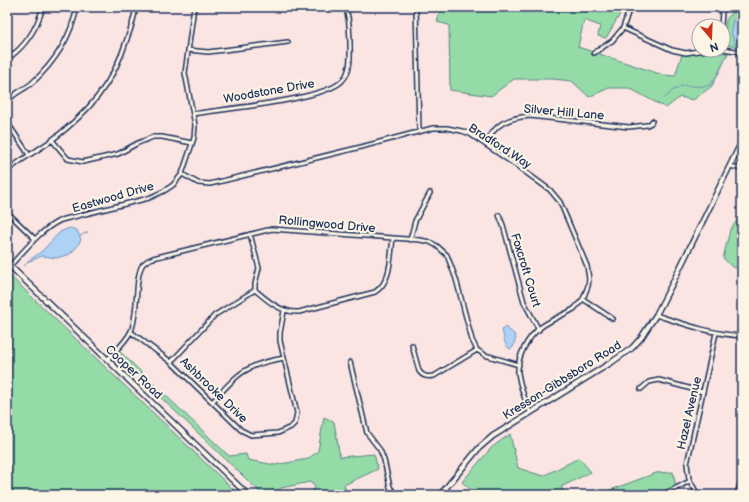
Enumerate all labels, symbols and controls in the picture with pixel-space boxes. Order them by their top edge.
north arrow [691,18,731,58]
text: N [708,39,720,54]
street label: Woodstone Drive [222,76,316,107]
street label: Silver Hill Lane [523,102,605,123]
street label: Bradford Way [465,120,535,173]
street label: Eastwood Drive [71,179,156,216]
street label: Rollingwood Drive [278,213,376,236]
street label: Foxcroft Court [507,231,544,309]
street label: Kresson-Gibbsboro Road [500,338,624,423]
street label: Cooper Road [102,342,165,403]
street label: Ashbrooke Drive [177,354,251,426]
street label: Hazel Avenue [674,375,705,451]

